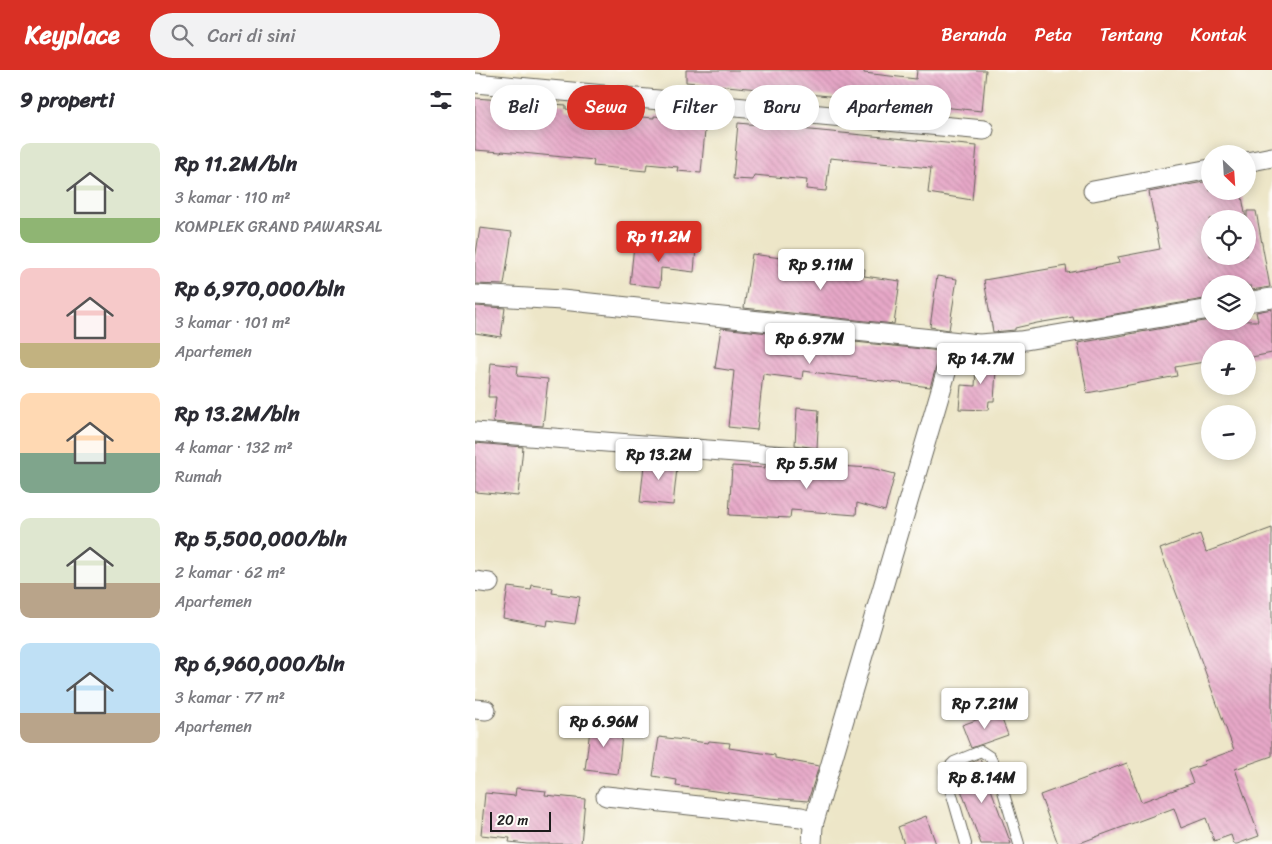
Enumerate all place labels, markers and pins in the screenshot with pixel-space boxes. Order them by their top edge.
pin: Rp 11.2M [607,220,711,263]
pin: Rp 9.11M [769,248,873,291]
pin: Rp 6.97M [758,322,862,365]
pin: Rp 14.7M [929,342,1033,385]
pin: Rp 13.2M [607,438,711,481]
pin: Rp 5.5M [761,448,853,490]
pin: Rp 7.21M [933,688,1037,730]
pin: Rp 6.96M [552,706,656,748]
pin: Rp 8.14M [930,762,1034,804]

